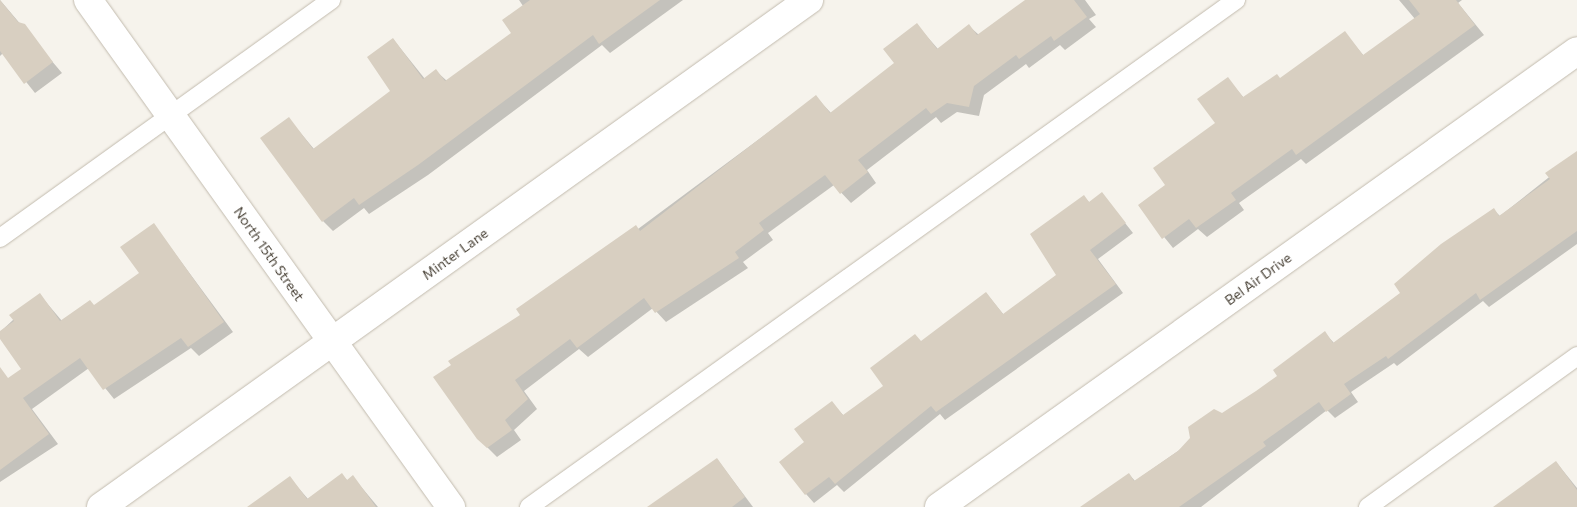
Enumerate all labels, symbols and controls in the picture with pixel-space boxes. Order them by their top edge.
street label: North 15th Street [230,204,308,304]
street label: Minter Lane [419,225,491,283]
street label: Bel Air Drive [1222,249,1294,309]

